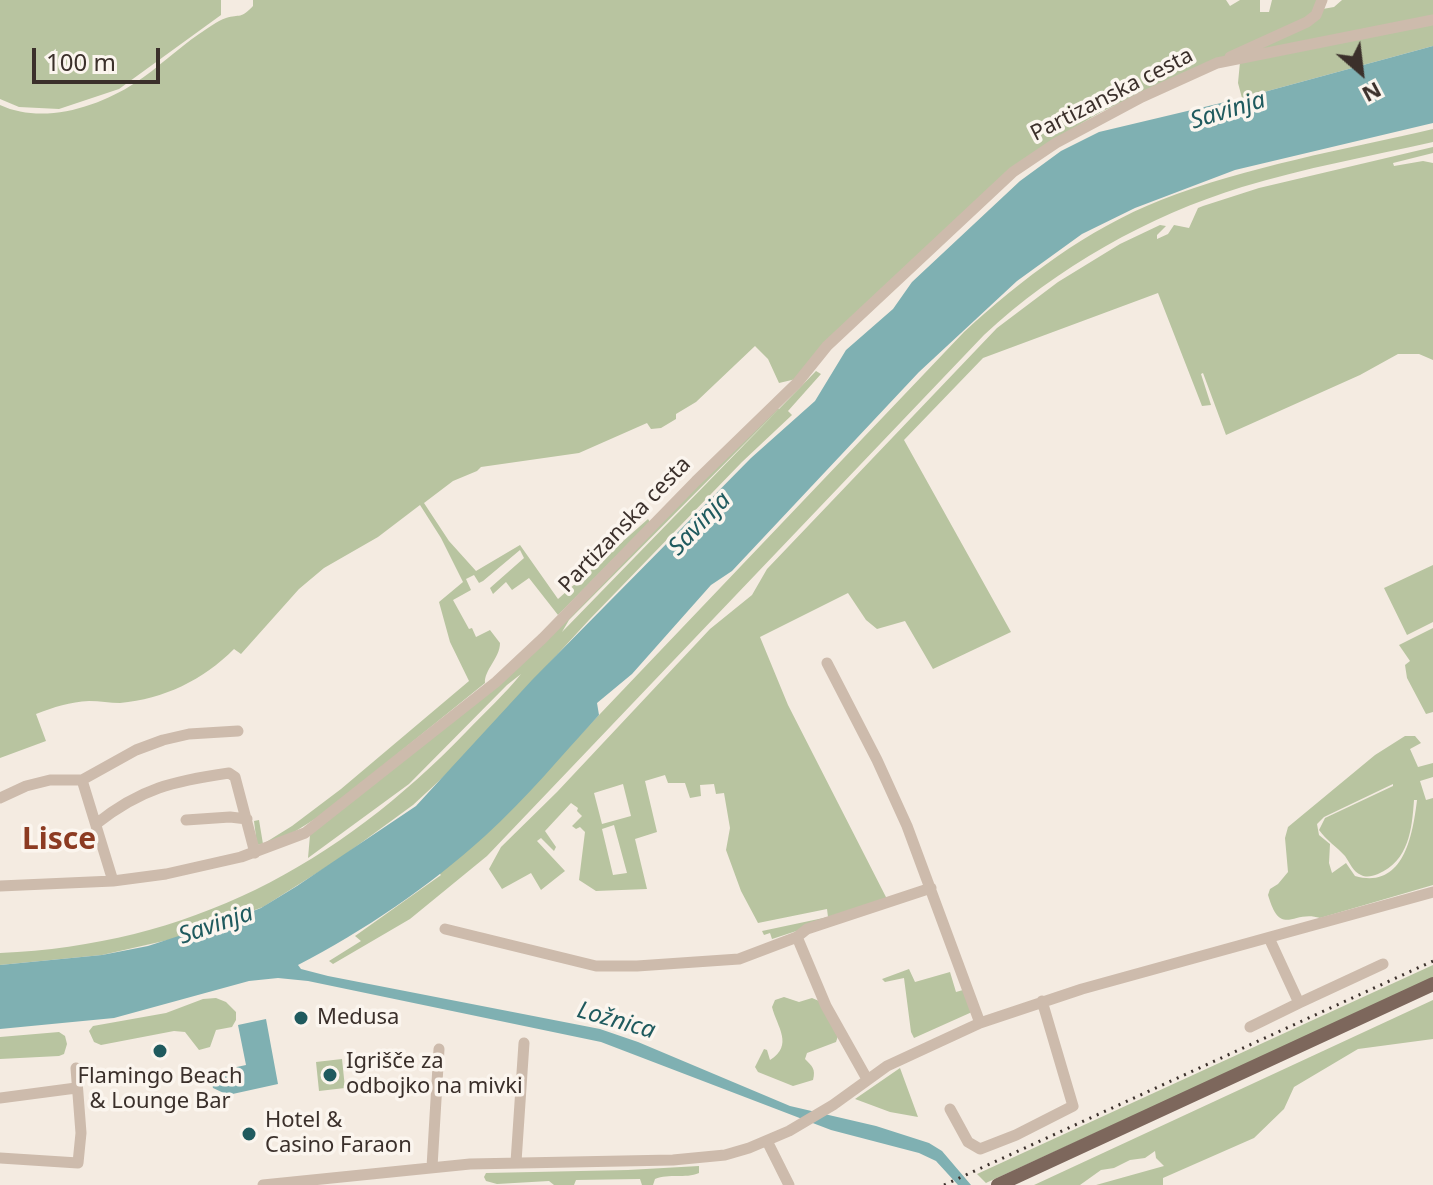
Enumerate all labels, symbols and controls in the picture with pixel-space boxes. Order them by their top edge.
scale bar [36,32,164,82]
north arrow [1321,32,1401,112]
street label: Partizanska cesta [1026,43,1198,147]
text: 100 m [46,45,116,78]
text: N [1357,76,1387,111]
water label: Savinja [1187,86,1269,136]
street label: Partizanska cesta [553,452,697,598]
water label: Savinja [663,486,737,562]
district label: Lisce [22,822,96,858]
water label: Savinja [175,899,257,951]
water label: Ložnica [574,996,658,1046]
place label: Medusa [317,1005,399,1031]
marker: Medusa [292,1009,310,1027]
marker: Flamingo Beach & Lounge Bar [151,1042,169,1060]
place label: Igrišče za odbojko na mivki [346,1049,523,1100]
place label: Flamingo Beach & Lounge Bar [77,1064,243,1116]
marker: Igrišče za odbojko na mivki [321,1066,339,1084]
place label: Hotel & Casino Faraon [265,1108,412,1160]
marker: Hotel & Casino Faraon [240,1125,258,1143]

